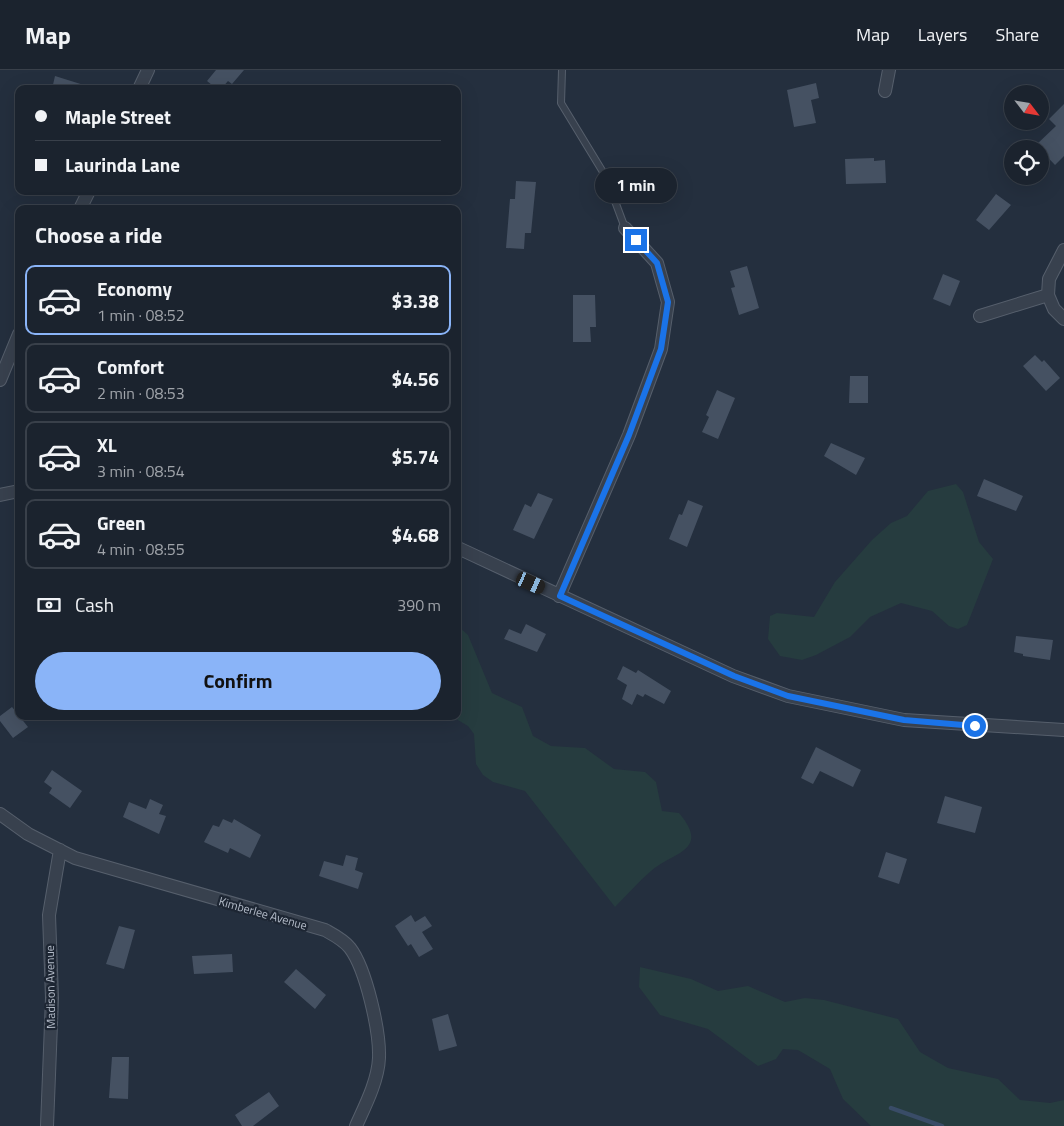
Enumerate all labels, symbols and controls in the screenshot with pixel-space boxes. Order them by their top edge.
text: Map [25,17,71,53]
text: Map [856,21,890,48]
text: Layers [918,21,967,48]
text: Share [995,21,1039,48]
north arrow [1004,85,1049,130]
map controls [1004,85,1049,185]
text: Maple Street [65,102,171,131]
button: locate [1004,140,1049,185]
text: Laurinda Lane [65,150,180,179]
callout: 1 min [595,168,677,202]
text: 1 min [617,173,655,197]
text: Choose a ride [35,218,162,252]
route end [625,229,647,251]
text: Economy [97,274,172,303]
icon: car [37,278,82,323]
text: $3.38 [392,286,439,315]
text: 1 min · 08:52 [97,303,185,327]
text: Comfort [97,352,164,381]
icon: car [37,356,82,401]
text: $4.56 [392,364,439,393]
text: 2 min · 08:53 [97,381,185,405]
text: XL [97,430,117,459]
icon: car [37,434,82,479]
text: $5.74 [392,442,439,471]
text: 3 min · 08:54 [97,459,185,483]
text: Green [97,508,146,537]
icon: car [37,512,82,557]
text: $4.68 [392,520,439,549]
text: 4 min · 08:55 [97,537,185,561]
car [514,570,547,596]
text: Cash [75,590,114,619]
icon: cash [35,591,63,619]
text: 390 m [397,593,441,617]
button: Confirm [35,652,441,710]
route start [964,715,986,737]
street label: Kimberlee Avenue [217,891,309,935]
street label: Madison Avenue [40,945,60,1029]

